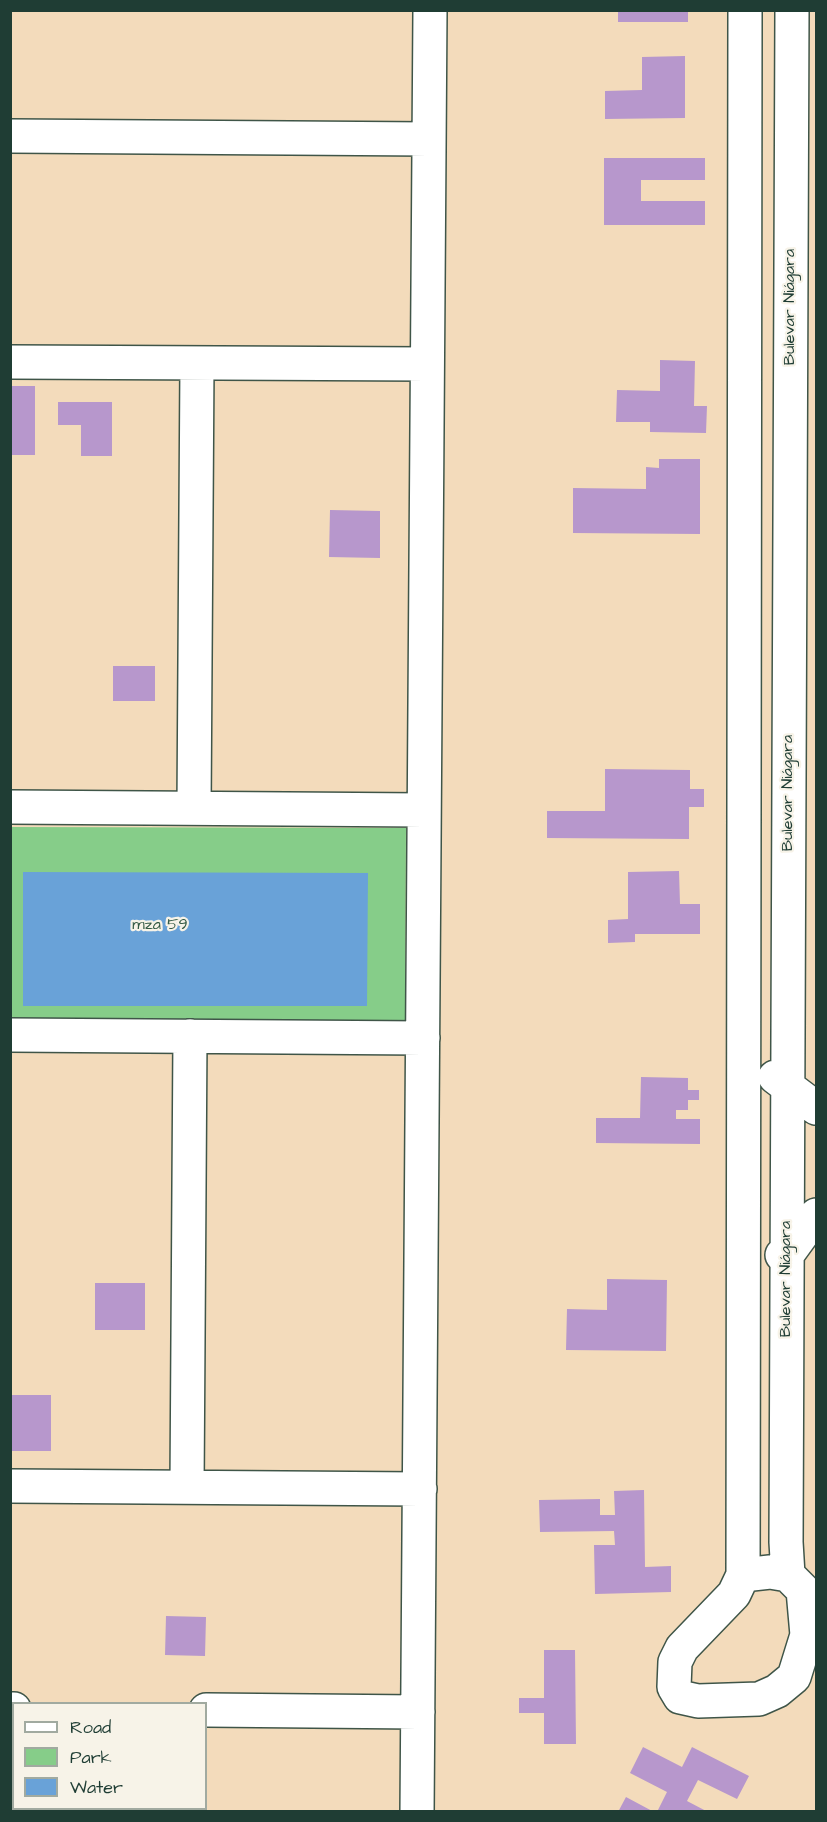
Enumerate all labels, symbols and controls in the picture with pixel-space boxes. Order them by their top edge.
street label: Bulevar Niágara [781,249,801,365]
street label: Bulevar Niágara [779,735,799,851]
park label: mza 59 [132,916,188,936]
street label: Bulevar Niágara [777,1221,797,1337]
legend [12,1702,207,1810]
text: Road [70,1715,111,1740]
text: Park [70,1745,112,1770]
text: Water [70,1775,123,1800]

